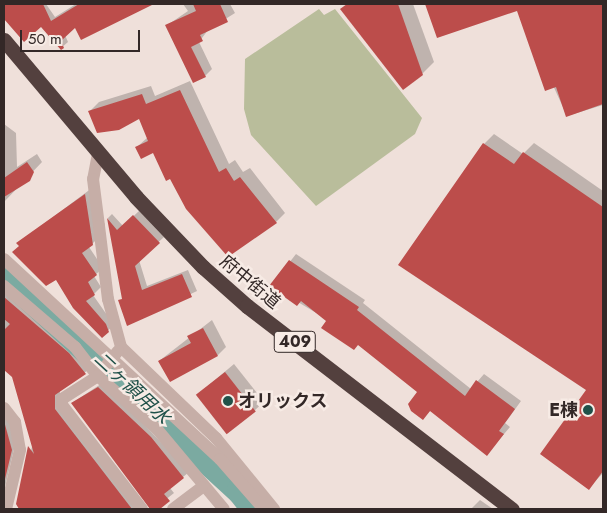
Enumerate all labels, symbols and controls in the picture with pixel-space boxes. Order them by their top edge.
scale bar [22,20,142,52]
text: 50 m [28,28,62,50]
street label: 府中街道 [215,251,285,313]
road number: 409 [274,328,316,356]
water label: 二ヶ領用水 [89,347,175,429]
place label: オリックス [238,390,328,412]
marker: オリックス [222,395,234,407]
place label: E棟 [549,399,578,421]
marker: E棟 [582,404,594,416]

